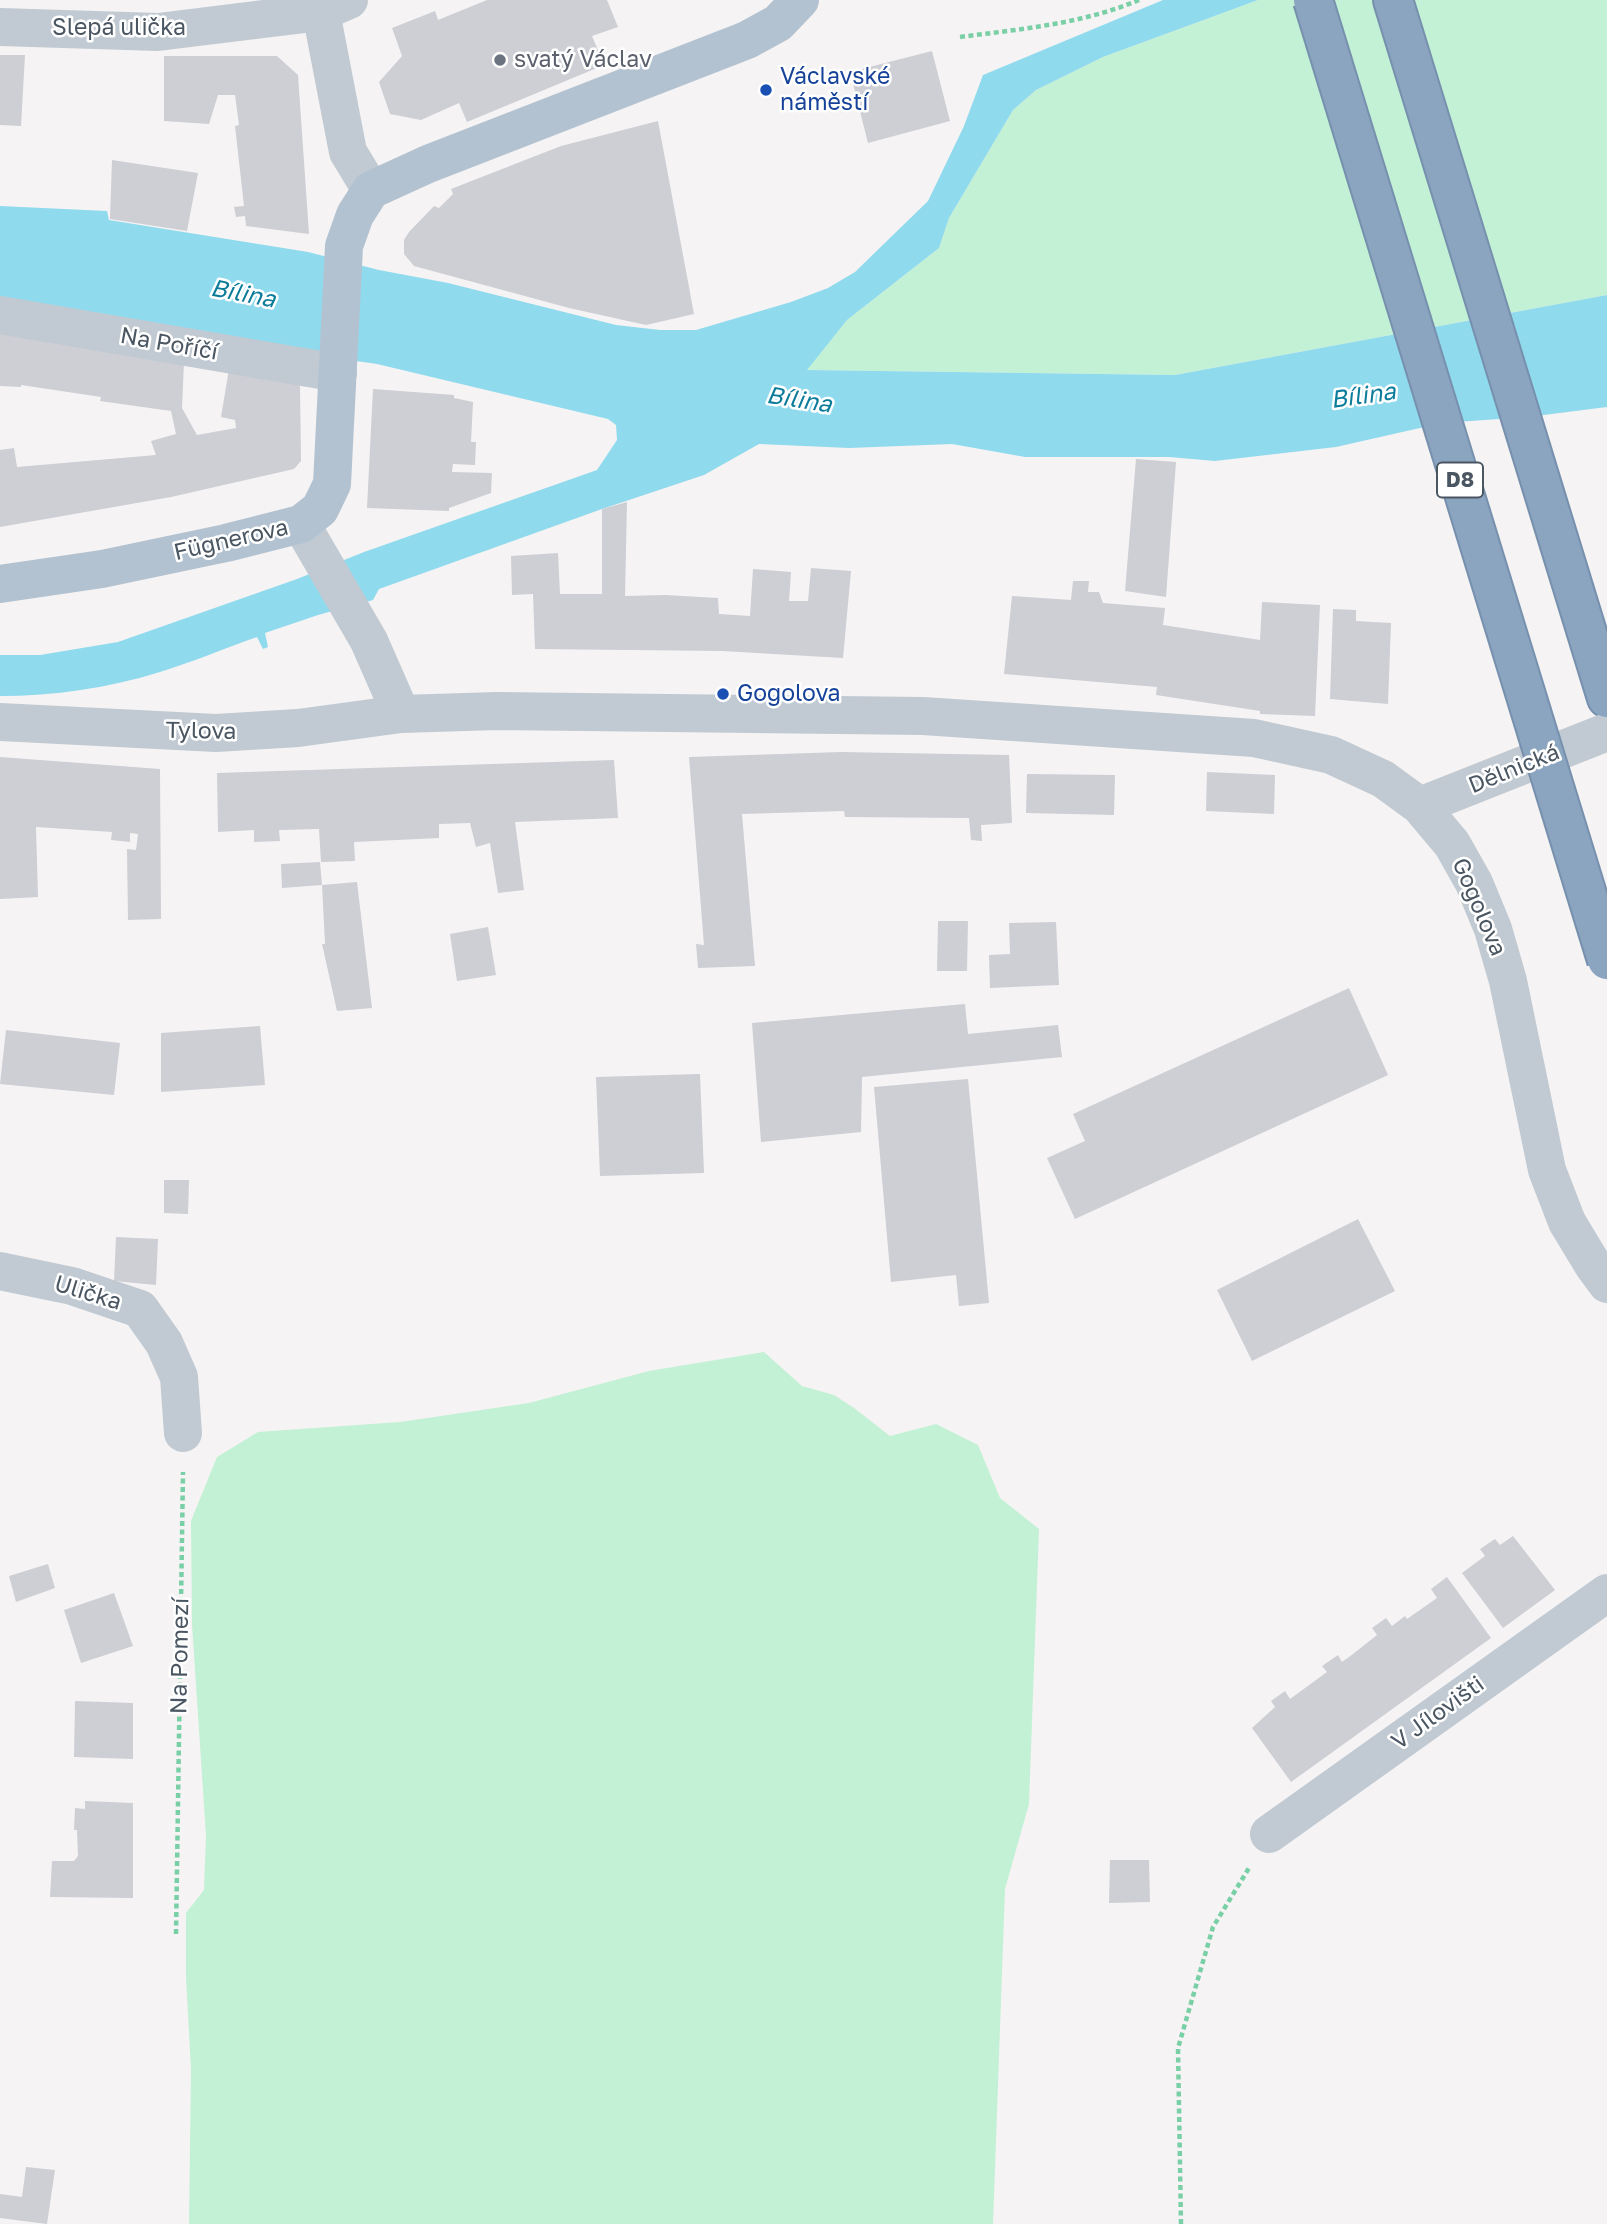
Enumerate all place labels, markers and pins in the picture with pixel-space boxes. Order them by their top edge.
place label: svatý Václav [514,46,652,74]
marker: svatý Václav [492,52,508,68]
place label: Václavské náměstí [780,63,890,117]
marker: Václavské náměstí [758,82,774,98]
place label: Gogolova [737,680,841,708]
marker: Gogolova [715,686,731,702]

